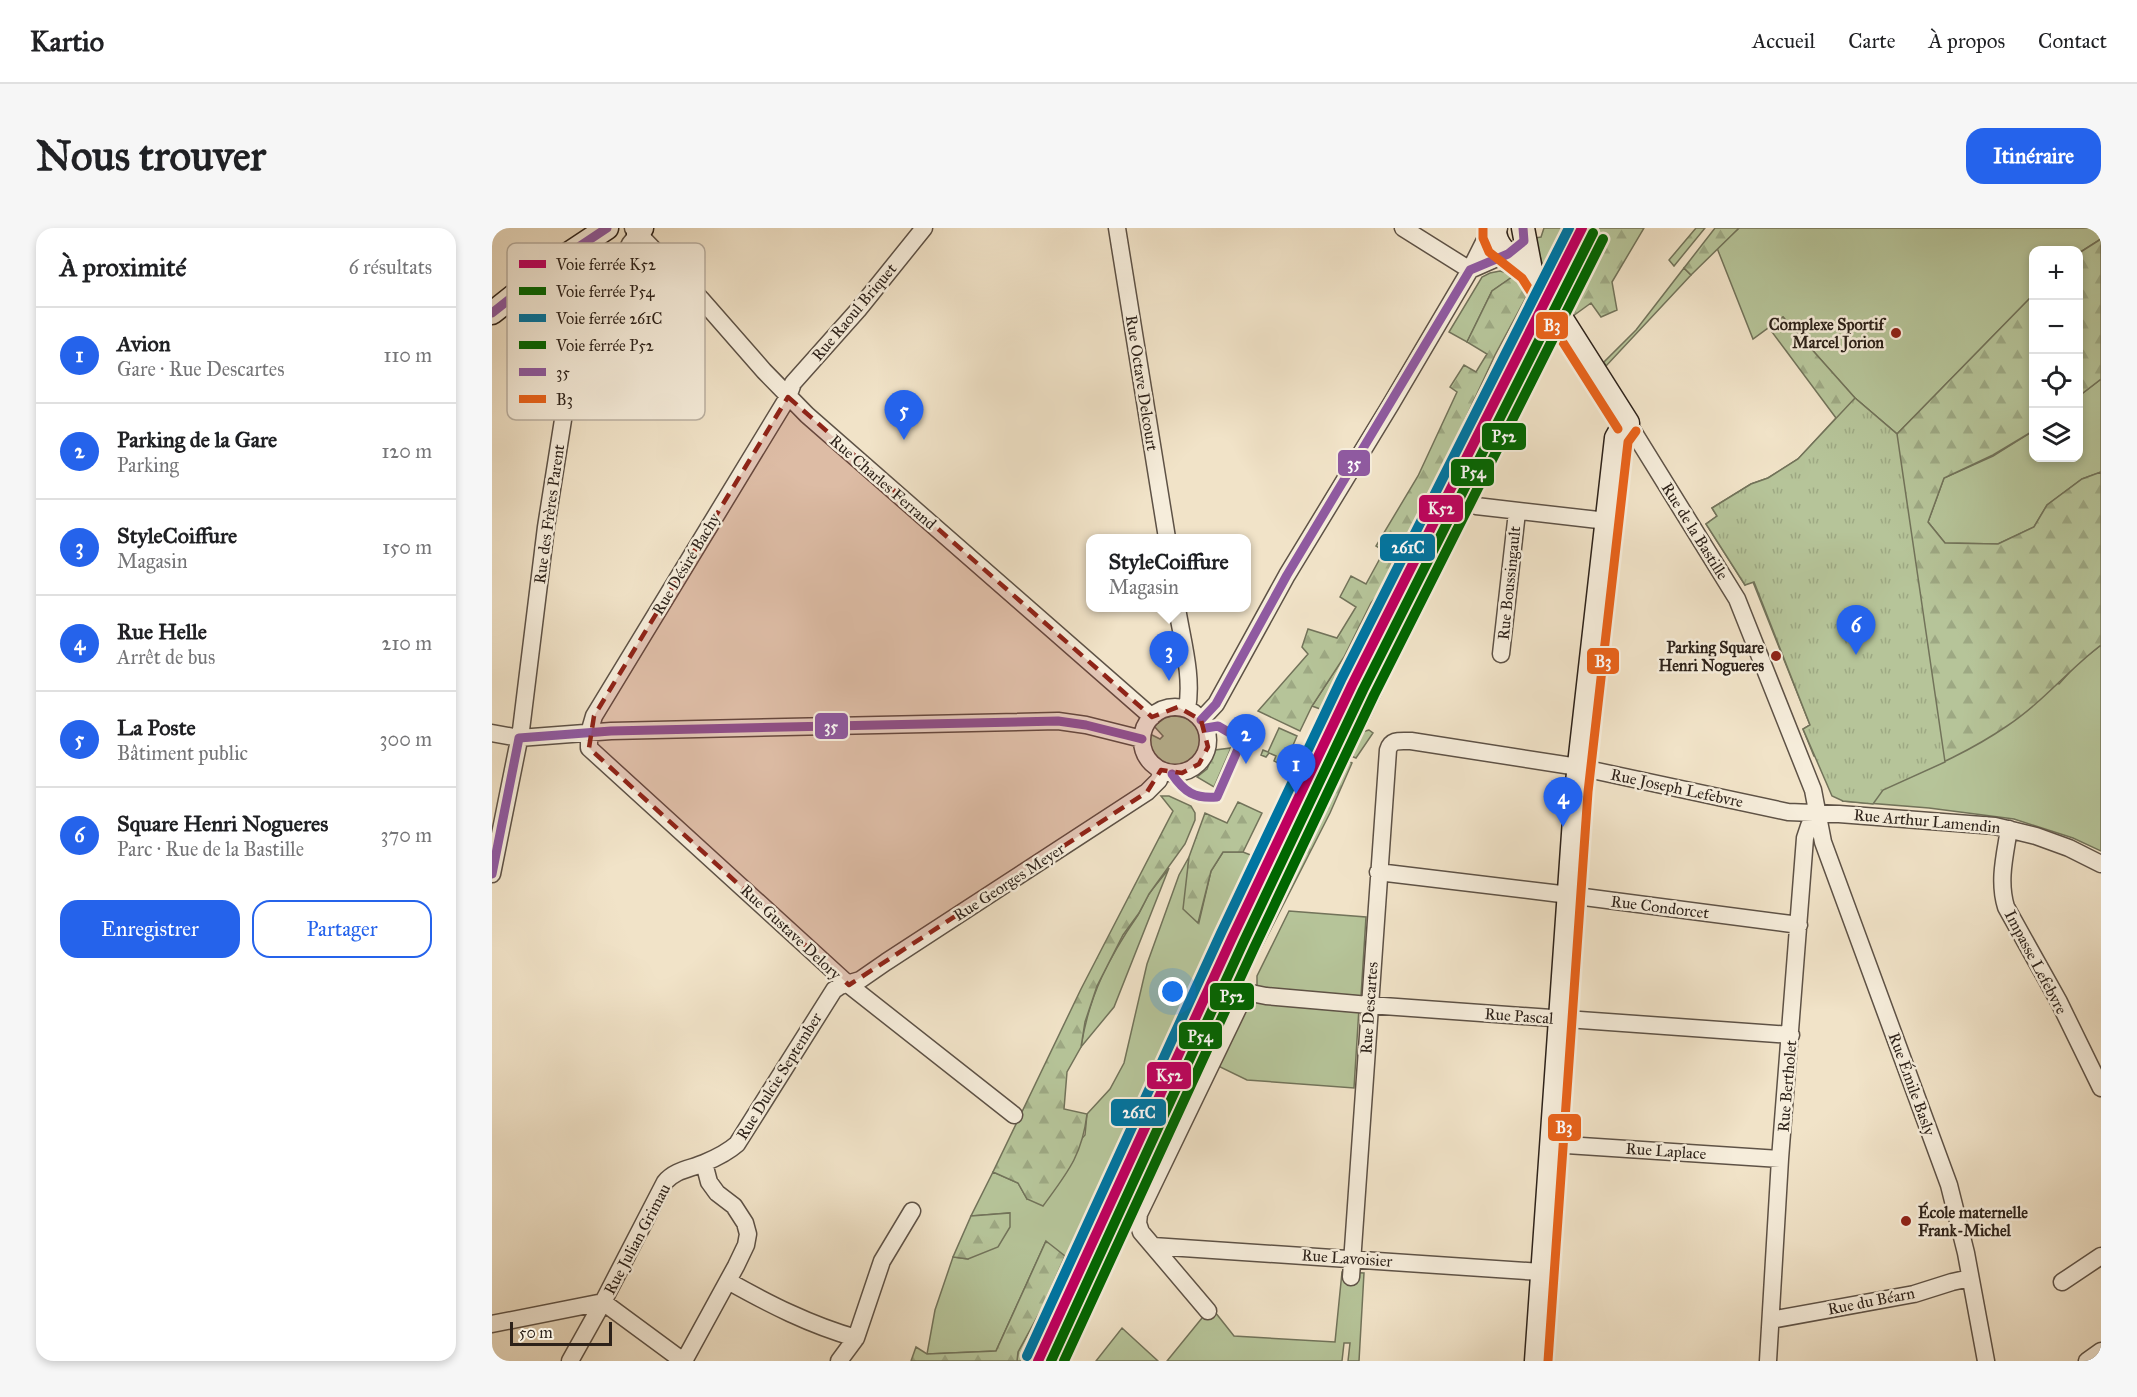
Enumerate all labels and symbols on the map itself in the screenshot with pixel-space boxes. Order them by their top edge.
legend [507,243,705,420]
text: Voie ferrée K52 [555,255,656,274]
street label: Rue Raoul Briquet [808,259,901,365]
text: Voie ferrée P54 [555,282,655,301]
text: Voie ferrée 261C [555,309,662,328]
line badge: B3 [1535,311,1569,340]
street label: Rue Octave Delcourt [1122,314,1162,453]
place label: Complexe Sportif Marcel Jorion [1769,315,1887,353]
text: B3 [1544,316,1560,336]
marker: Complexe Sportif Marcel Jorion [1889,326,1903,340]
text: Voie ferrée P52 [555,336,654,355]
text: 35 [556,363,570,382]
text: B3 [556,390,573,409]
pin: 5 [884,390,924,440]
line badge: P52 [1481,422,1527,451]
text: P52 [1492,427,1517,446]
street label: Rue Charles Ferrand [826,431,940,533]
street label: Rue des Frères Parent [530,443,568,585]
line badge: 35 [1337,449,1371,477]
text: 35 [1347,454,1361,474]
line badge: P54 [1450,458,1495,487]
text: P54 [1460,463,1487,483]
street label: Rue de la Bastille [1658,479,1733,583]
line badge: K52 [1418,494,1464,523]
text: K52 [1428,499,1455,518]
street label: Rue Désiré Bachy [648,509,724,618]
street label: Rue Boussingault [1494,525,1525,641]
line badge: 261C [1379,533,1436,562]
text: 261C [1391,538,1425,557]
pin: 6 [1836,606,1876,655]
pin: 3 [1150,632,1188,681]
place label: Parking Square Henri Nogueres [1658,638,1764,676]
line badge: B3 [1586,647,1620,675]
marker: Parking Square Henri Nogueres [1769,649,1783,663]
text: B3 [1595,652,1611,672]
line badge: 35 [814,712,849,740]
pin: 2 [1226,714,1266,764]
text: 35 [824,717,838,737]
pin: 1 [1276,744,1316,794]
street label: Rue Joseph Lefebvre [1609,765,1745,812]
pin: 4 [1544,778,1582,827]
street label: Rue Arthur Lamendin [1853,805,2002,837]
street label: Rue Georges Meyer [950,839,1069,926]
street label: Rue Gustave Delory [737,880,846,984]
street label: Rue Condorcet [1610,892,1710,922]
street label: Impasse Lefebvre [2001,907,2072,1018]
street label: Rue Descartes [1356,961,1382,1055]
your location [1158,977,1187,1006]
line badge: P52 [1209,982,1255,1011]
text: P52 [1220,987,1245,1006]
street label: Rue Pascal [1484,1004,1555,1028]
street label: Rue Dulcie September [732,1009,826,1143]
line badge: P54 [1178,1021,1223,1050]
text: P54 [1187,1027,1214,1047]
street label: Rue Émile Basly [1885,1029,1941,1139]
street label: Rue Bertholet [1774,1039,1801,1133]
line badge: K52 [1146,1061,1192,1090]
text: K52 [1156,1066,1183,1085]
line badge: 261C [1110,1098,1167,1127]
text: 261C [1122,1103,1156,1122]
line badge: B3 [1547,1113,1582,1142]
text: B3 [1556,1118,1572,1138]
street label: Rue Laplace [1625,1139,1707,1163]
street label: Rue Julian Grimau [600,1180,675,1298]
place label: École maternelle Frank-Michel [1918,1201,2028,1240]
marker: École maternelle Frank-Michel [1899,1214,1913,1228]
street label: Rue Lavoisier [1301,1245,1393,1271]
street label: Rue du Béarn [1826,1283,1917,1319]
scale bar [510,1319,612,1346]

